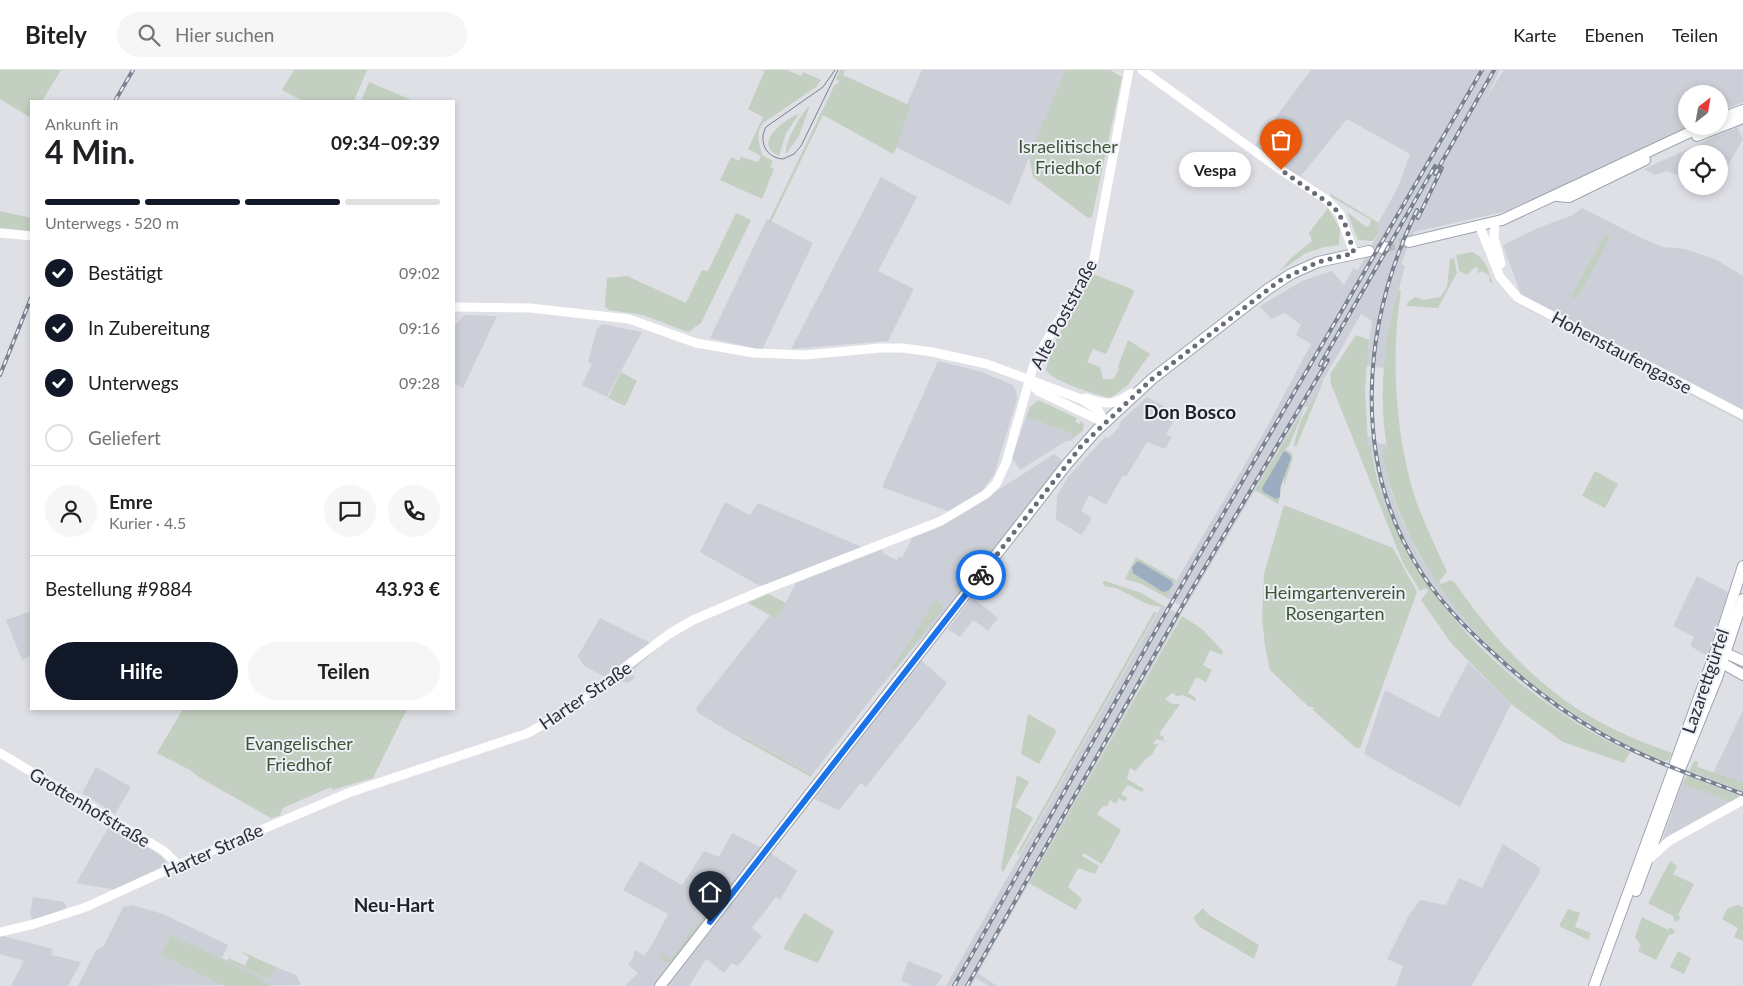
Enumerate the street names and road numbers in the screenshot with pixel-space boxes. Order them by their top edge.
street label: Alte Poststraße [1025,255,1101,373]
street label: Hohenstaufengasse [1548,306,1696,398]
street label: Lazarettgürtel [1677,626,1733,736]
street label: Harter Straße [535,656,635,734]
street label: Grottenhofstraße [26,762,154,852]
street label: Harter Straße [160,818,266,882]

